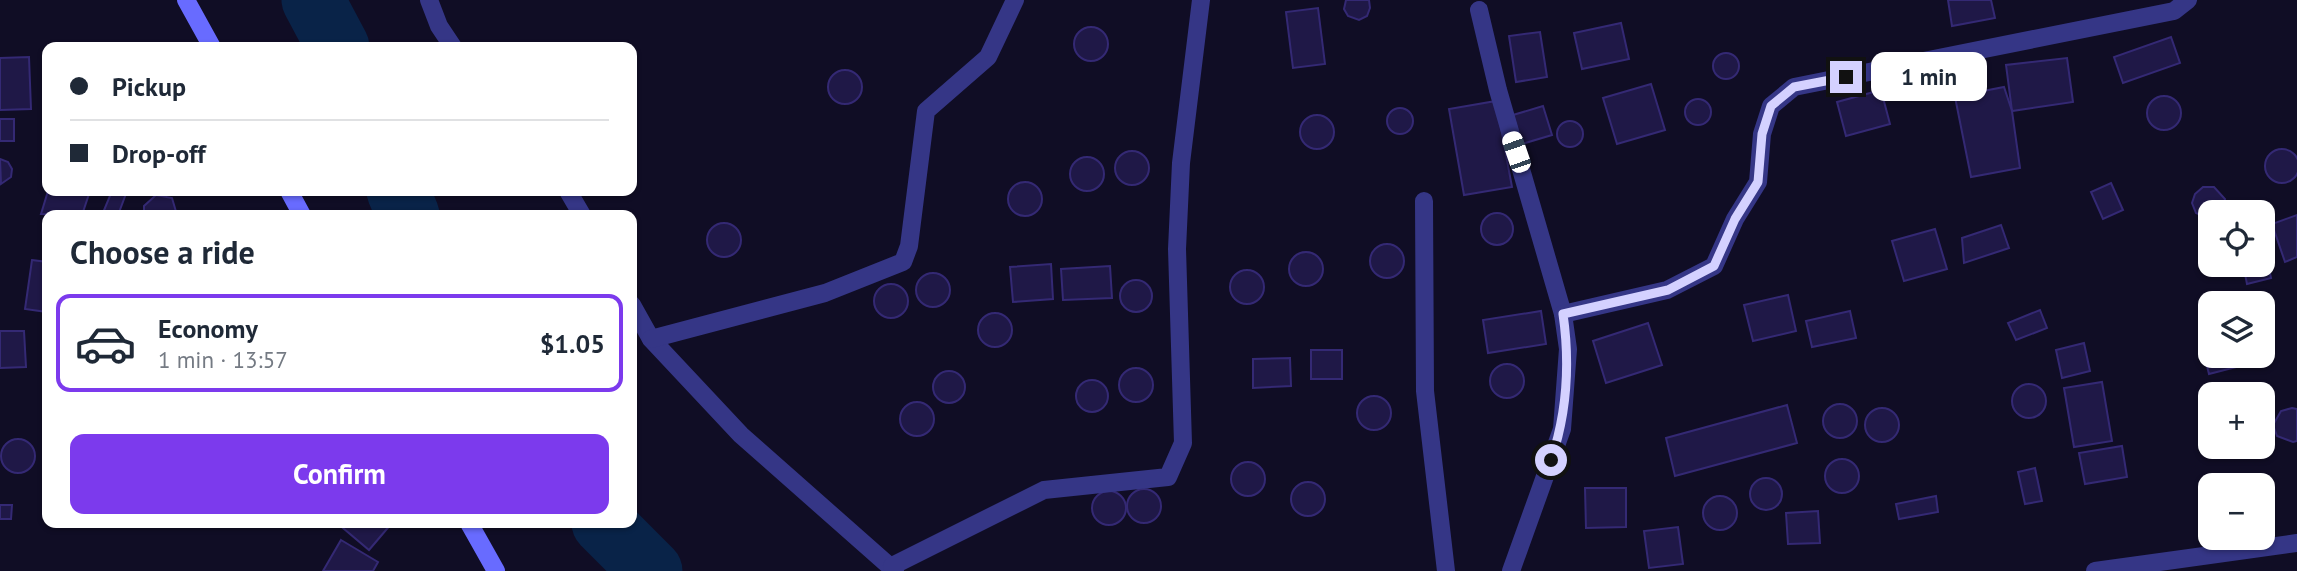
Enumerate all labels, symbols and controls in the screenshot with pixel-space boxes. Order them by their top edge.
callout: 1 min [1870,52,1986,102]
route end [1830,61,1862,93]
text: 1 min [1901,62,1957,91]
text: Pickup [112,70,186,103]
car [1500,129,1533,175]
text: Drop-off [112,137,206,170]
map controls [2198,200,2275,550]
button: locate [2198,200,2275,277]
text: Choose a ride [70,231,255,273]
button: layers [2198,291,2275,368]
icon: car [74,312,137,375]
text: Economy [158,312,258,345]
text: $1.05 [540,327,605,360]
text: 1 min · 13:57 [158,345,288,374]
button: + [2198,382,2275,459]
button: Confirm [70,434,609,514]
route start [1535,444,1567,476]
button: − [2198,473,2275,550]

